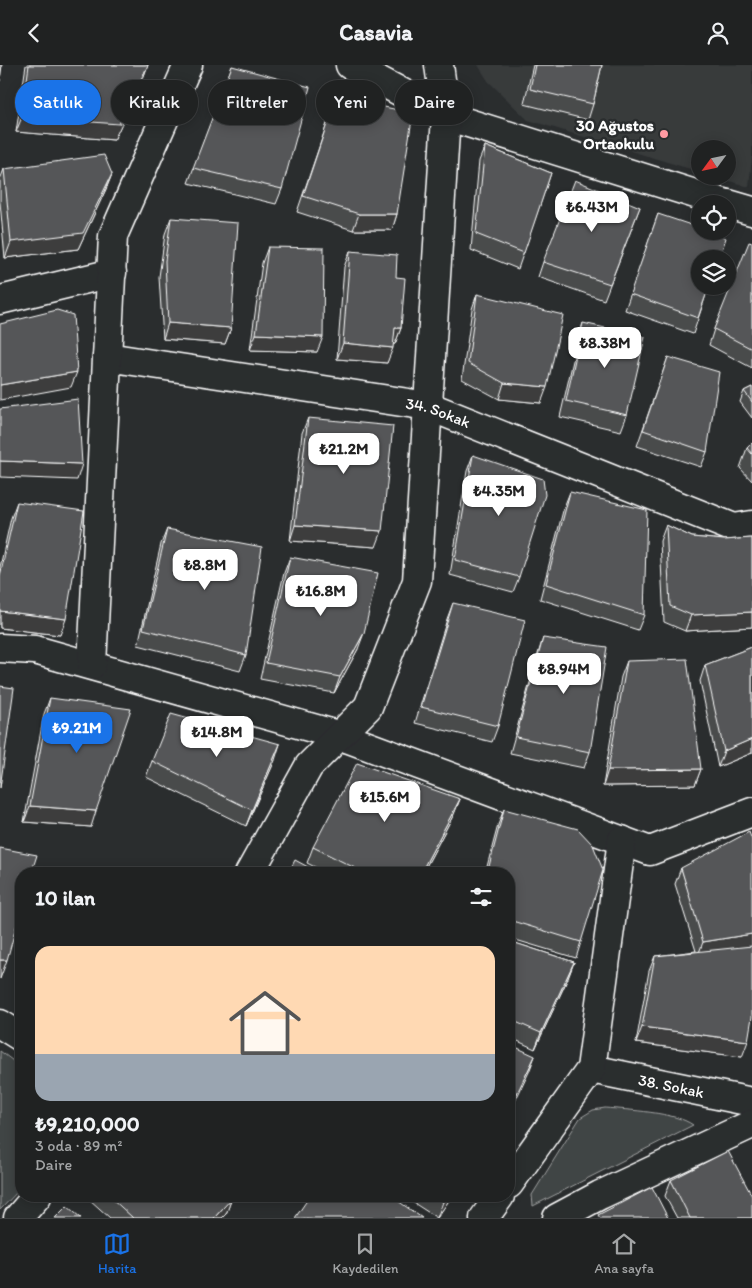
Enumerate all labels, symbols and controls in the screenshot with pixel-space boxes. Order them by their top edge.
icon: back [20,19,48,47]
text: Casavia [339,19,413,46]
icon: person [704,19,732,47]
chip: Satılık [15,80,101,125]
chip: Kiralık [111,80,198,125]
chip: Filtreler [208,80,306,125]
chip: Yeni [316,80,385,125]
chip: Daire [395,80,473,125]
place label: 30 Ağustos Ortaokulu [576,116,654,153]
marker: 30 Ağustos Ortaokulu [658,128,670,140]
north arrow [691,140,736,185]
map controls [691,140,736,295]
pin: ₺6.43M [551,191,633,233]
button: locate [691,195,736,240]
text: ₺6.43M [566,197,618,216]
button: layers [691,250,736,295]
pin: ₺8.38M [564,327,646,369]
text: ₺8.38M [579,333,631,352]
street label: 34. Sokak [404,393,473,431]
pin: ₺21.2M [303,433,385,475]
text: ₺21.2M [319,439,369,458]
pin: ₺4.35M [458,475,540,517]
text: ₺4.35M [473,481,525,500]
pin: ₺8.8M [170,549,240,591]
text: ₺8.8M [184,555,226,574]
pin: ₺16.8M [280,575,362,617]
text: ₺16.8M [296,581,346,600]
pin: ₺8.94M [523,653,605,695]
text: ₺8.94M [538,659,590,678]
pin: ₺9.21M [36,711,118,754]
pin: ₺14.8M [176,715,258,758]
text: ₺9.21M [52,718,102,737]
text: ₺14.8M [192,722,242,741]
pin: ₺15.6M [344,781,426,823]
text: ₺15.6M [360,787,410,806]
icon: filters [467,883,495,911]
text: 10 ilan [35,885,95,910]
icon: home [220,978,310,1068]
street label: 38. Sokak [637,1069,706,1101]
text: ₺9,210,000 [35,1111,140,1136]
text: 3 oda · 89 m² [35,1136,122,1155]
text: Daire [35,1155,72,1174]
tab: Harita [98,1230,137,1277]
tab: Kaydedilen [332,1230,399,1277]
tab: Ana sayfa [594,1230,654,1277]

